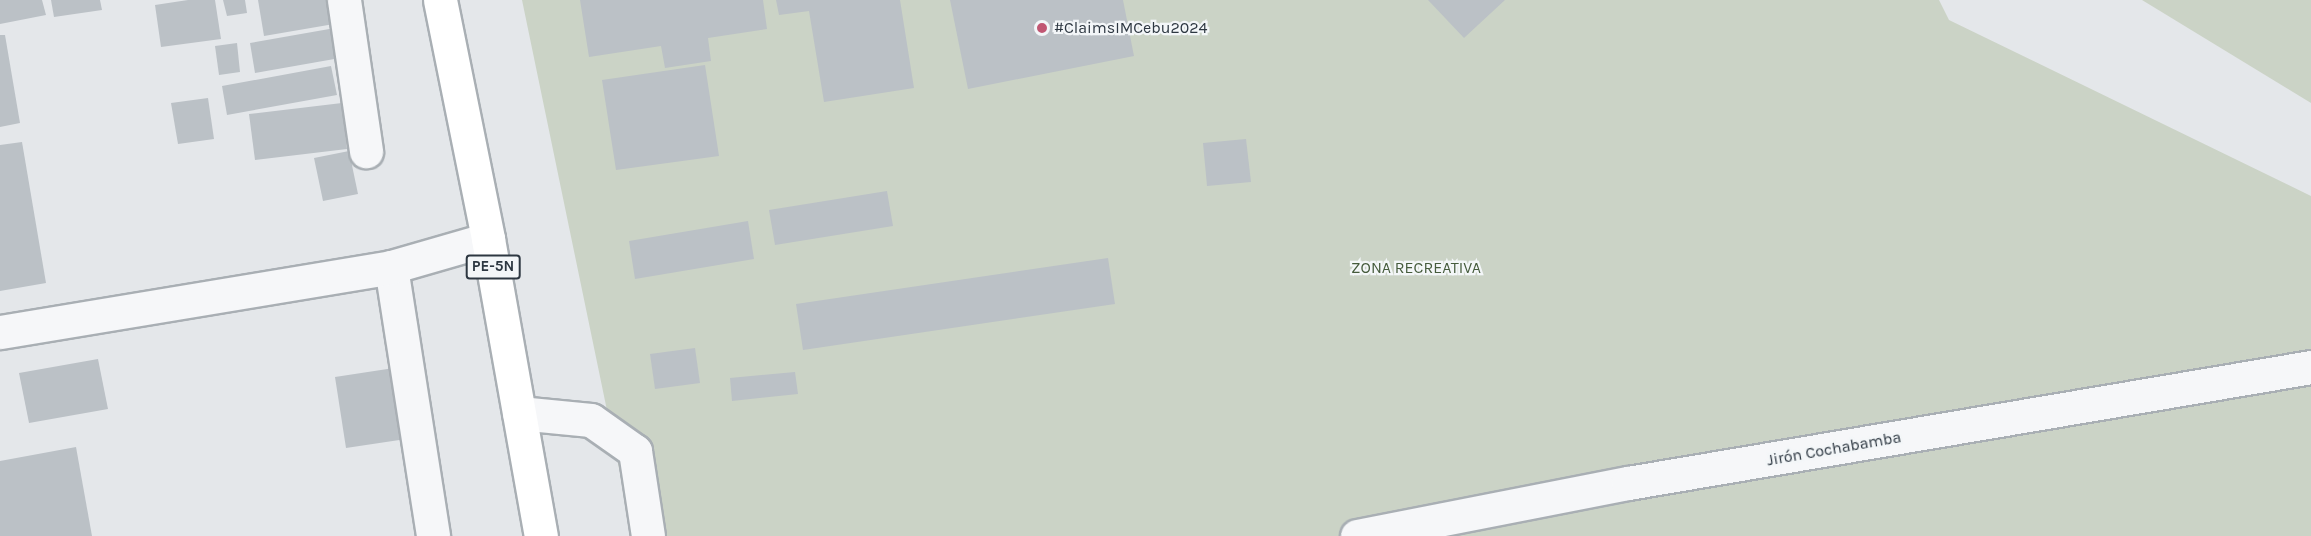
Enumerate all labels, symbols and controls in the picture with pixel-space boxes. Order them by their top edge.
place label: #ClaimsIMCebu2024 [1054,18,1207,38]
marker: #ClaimsIMCebu2024 [1035,21,1049,35]
road number: PE-5N [464,255,522,279]
park label: ZONA RECREATIVA [1351,258,1481,278]
street label: Jirón Cochabamba [1765,428,1903,470]

